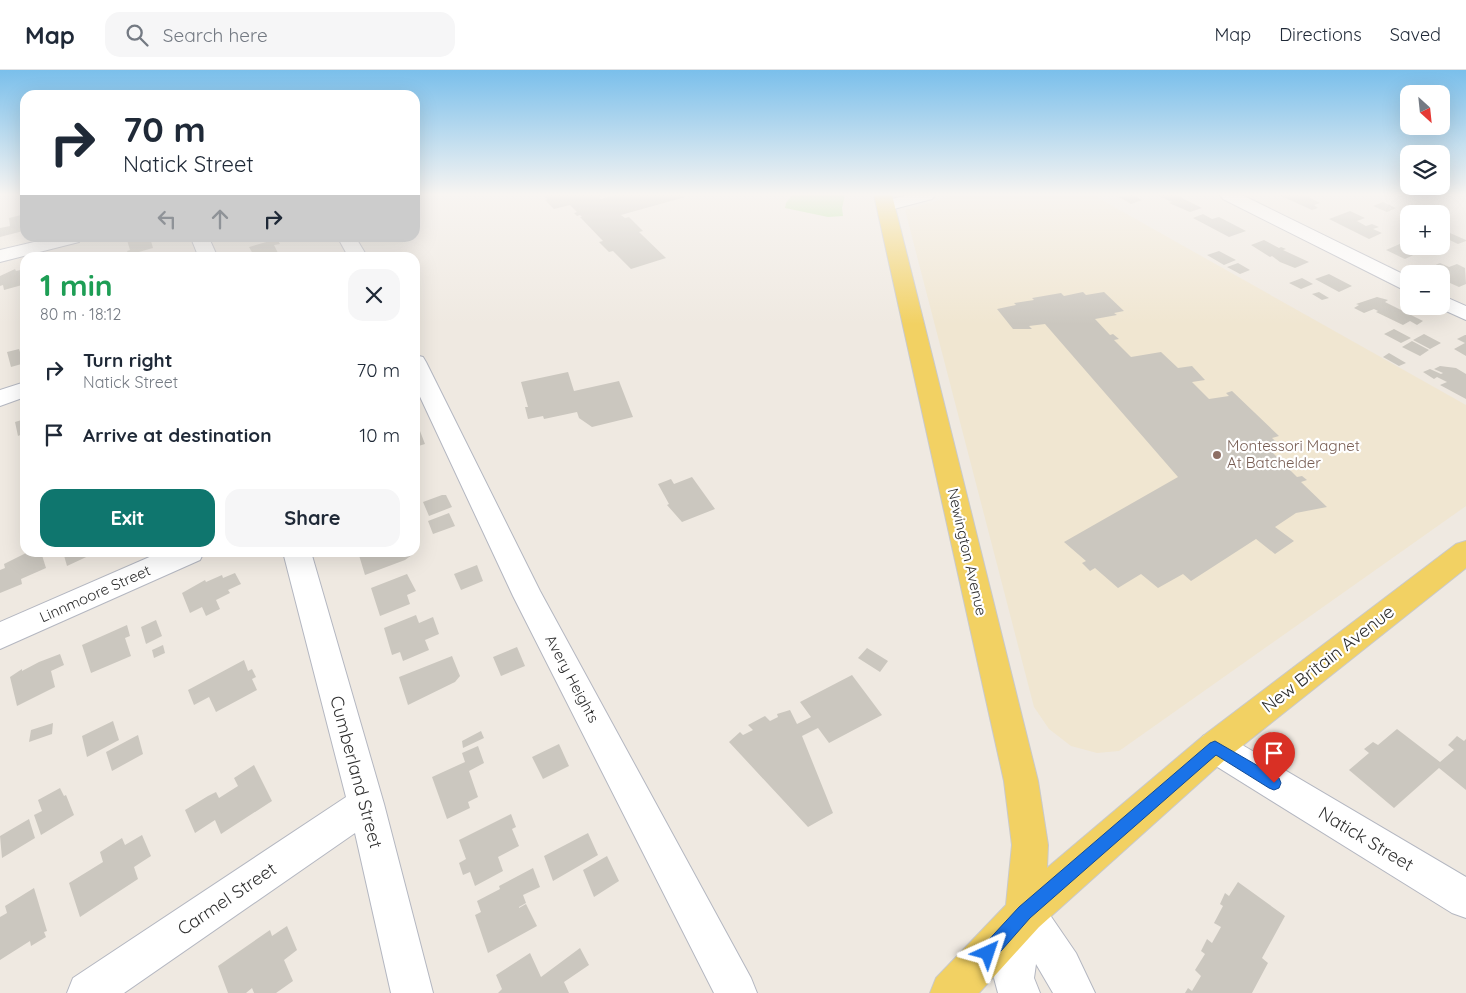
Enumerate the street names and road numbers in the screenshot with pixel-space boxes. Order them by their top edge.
street label: Newington Avenue [944,486,991,617]
street label: Linnmoore Street [36,561,153,626]
street label: New Britain Avenue [1257,600,1399,718]
street label: Avery Heights [541,632,604,726]
street label: Cumberland Street [325,693,388,851]
street label: Natick Street [1314,801,1418,876]
street label: Carmel Street [173,857,281,940]

